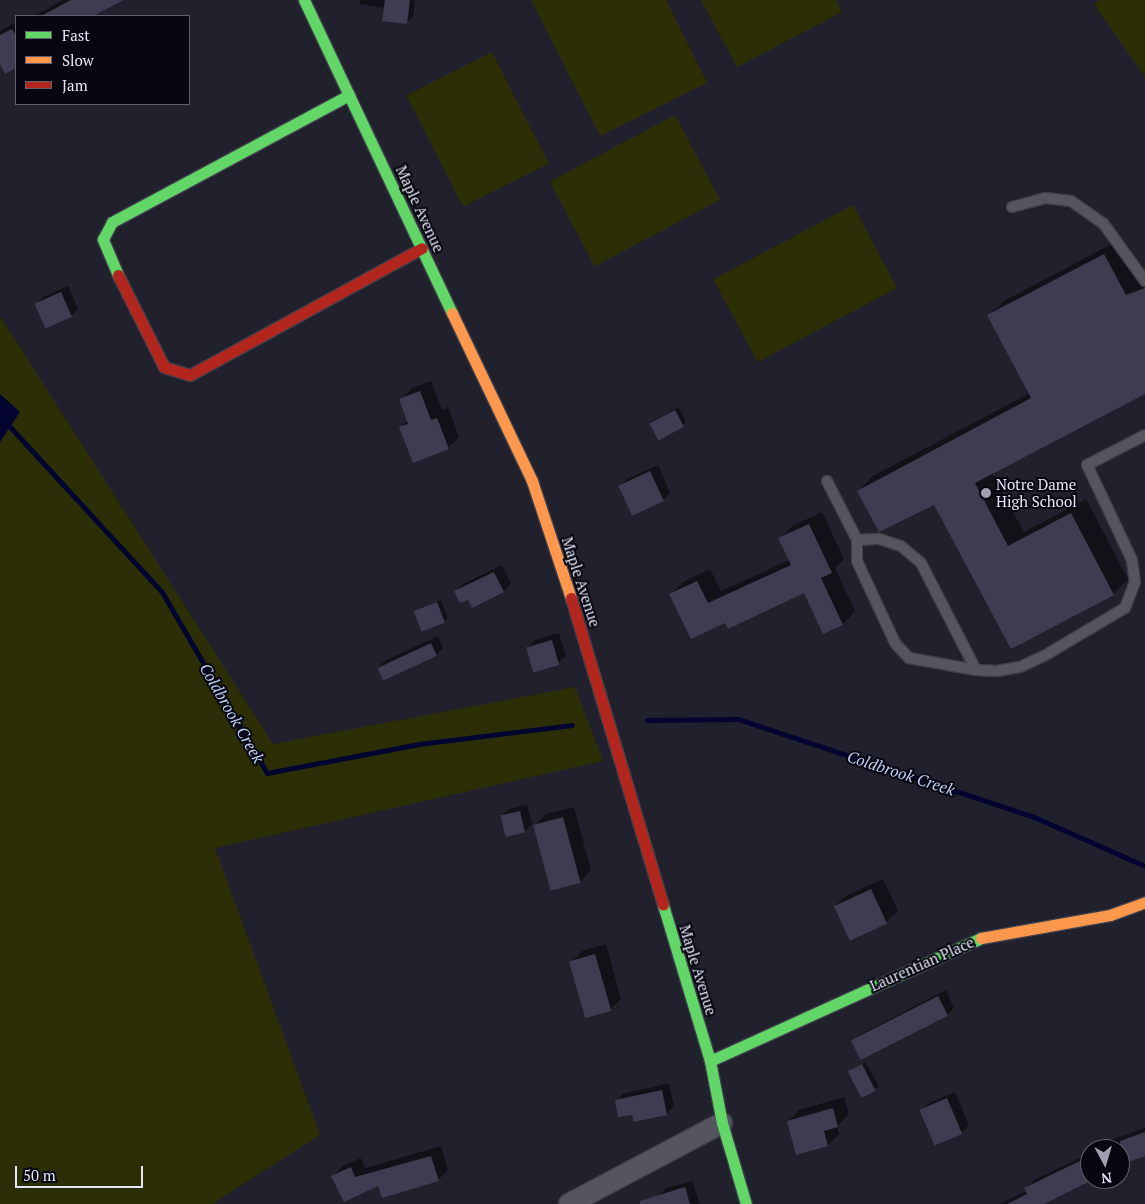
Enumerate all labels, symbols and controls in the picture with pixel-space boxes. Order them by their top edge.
legend [15,15,190,105]
text: Fast [62,25,90,45]
text: Slow [62,50,94,70]
text: Jam [62,75,88,95]
street label: Maple Avenue [392,163,448,255]
place label: Notre Dame High School [996,475,1077,510]
marker: Notre Dame High School [980,487,992,499]
street label: Maple Avenue [558,535,604,629]
water label: Coldbrook Creek [196,660,268,766]
water label: Coldbrook Creek [845,747,957,799]
street label: Maple Avenue [676,922,720,1018]
street label: Laurentian Place [867,933,977,995]
north arrow [1080,1139,1130,1189]
scale bar [18,1156,145,1188]
text: 50 m [23,1165,56,1185]
text: N [1100,1168,1113,1188]

